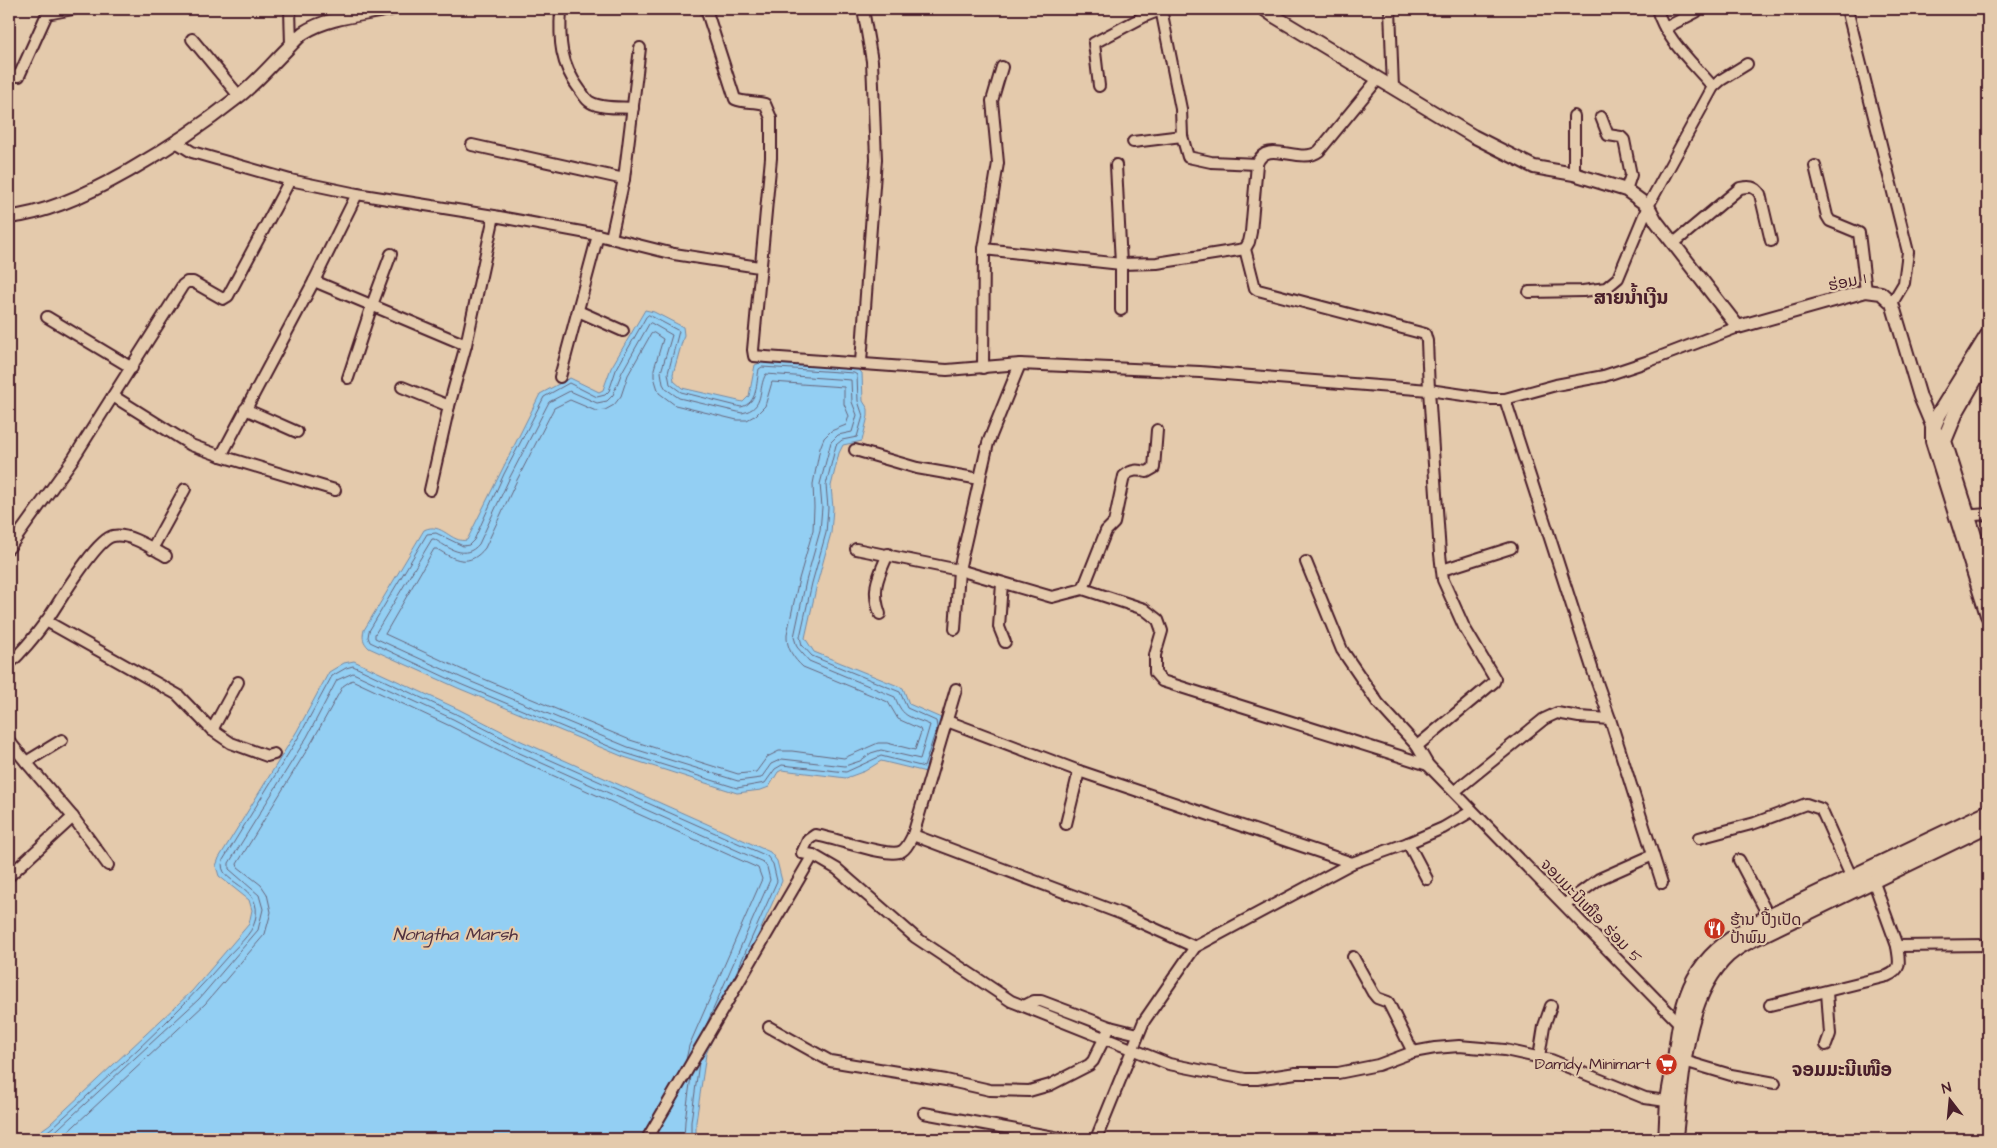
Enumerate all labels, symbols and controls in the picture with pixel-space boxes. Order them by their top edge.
street label: ຮ່ອມ 1 [1826,267,1868,297]
district label: ສາຍນ້ຳເງີນ [1594,282,1668,312]
street label: ຈອມມະນີເໜືອ ຮ່ອມ 5 [1535,854,1647,969]
place label: ຮ້ານ ປີ້ງເປັດ ປ້າພົມ [1730,907,1802,949]
restaurant icon: ຮ້ານ ປີ້ງເປັດ ປ້າພົມ [1702,917,1726,941]
water label: Nongtha Marsh [393,922,518,948]
supermarket icon: Damdy Minimart [1655,1052,1679,1076]
place label: Damdy Minimart [1535,1053,1652,1076]
district label: ຈອມມະນີເໜືອ [1792,1057,1892,1084]
north arrow [1924,1076,1974,1126]
text: N [1940,1078,1954,1099]

